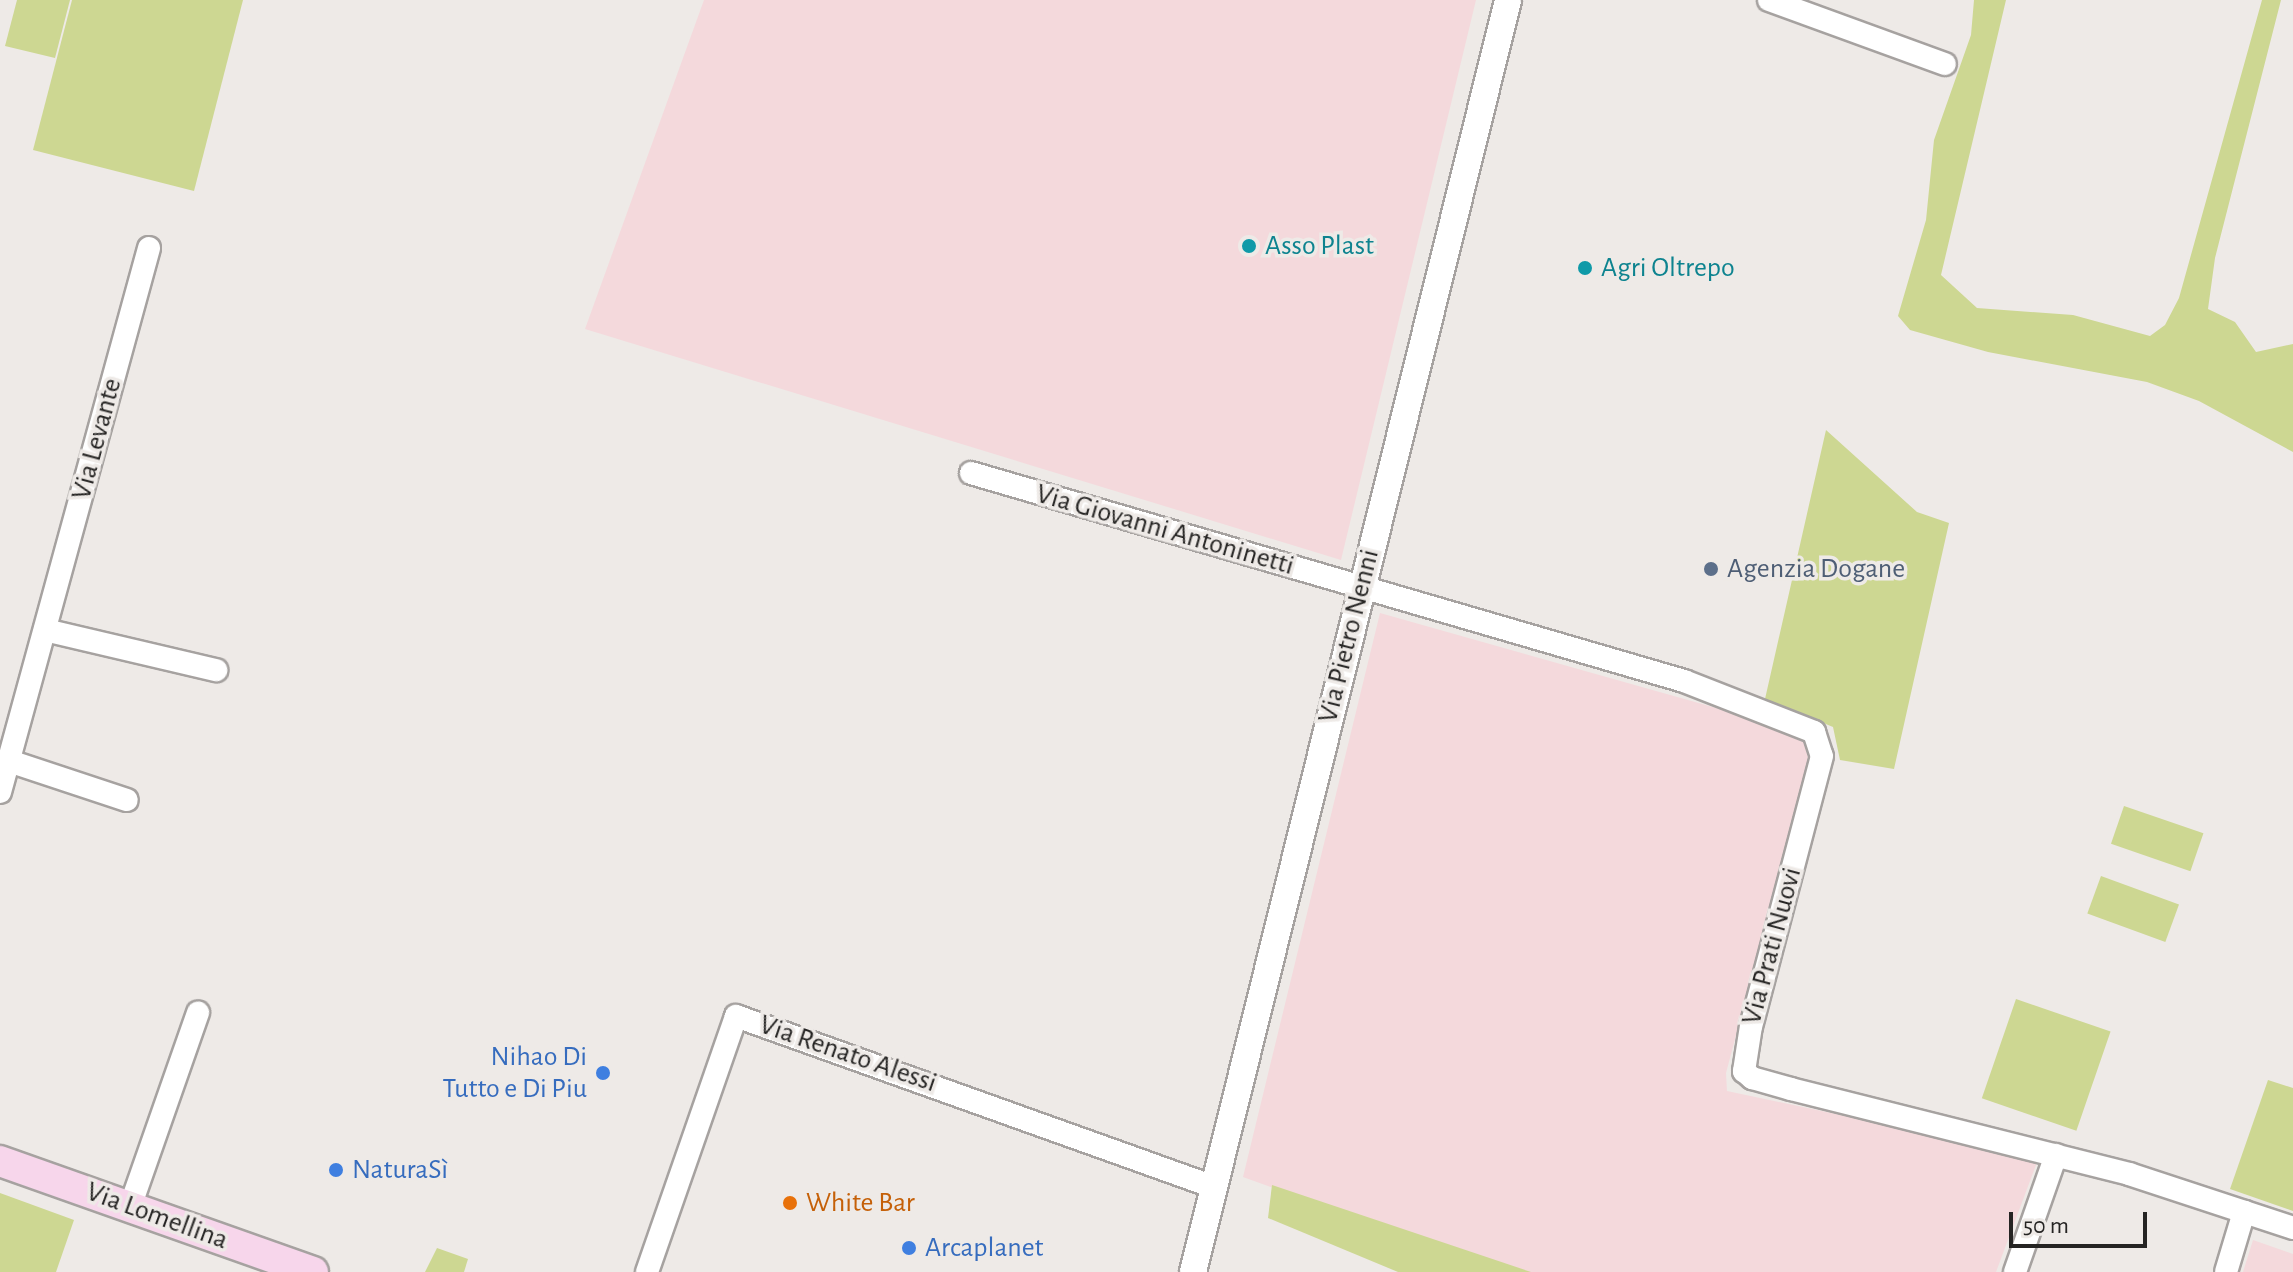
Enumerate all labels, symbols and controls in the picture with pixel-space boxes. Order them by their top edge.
place label: Asso Plast [1265,229,1374,263]
marker: Asso Plast [1240,237,1258,255]
place label: Agri Oltrepo [1601,251,1735,285]
marker: Agri Oltrepo [1576,259,1594,277]
street label: Via Levante [65,375,129,503]
street label: Via Giovanni Antoninetti [1032,477,1298,583]
street label: Via Pietro Nenni [1311,546,1387,726]
place label: Agenzia Dogane [1727,552,1905,586]
marker: Agenzia Dogane [1702,560,1720,578]
street label: Via Prati Nuovi [1735,864,1809,1028]
street label: Via Renato Alessi [755,1008,941,1100]
place label: Nihao Di Tutto e Di Piu [443,1040,587,1106]
marker: Nihao Di Tutto e Di Piu [594,1064,612,1082]
place label: NaturaSì [352,1153,448,1187]
marker: NaturaSì [327,1161,345,1179]
street label: Via Lomellina [82,1175,232,1257]
place label: White Bar [806,1186,915,1220]
marker: White Bar [781,1194,799,1212]
scale bar [2013,1196,2151,1246]
text: 50 m [2023,1214,2069,1238]
place label: Arcaplanet [925,1231,1043,1265]
marker: Arcaplanet [900,1239,918,1257]

